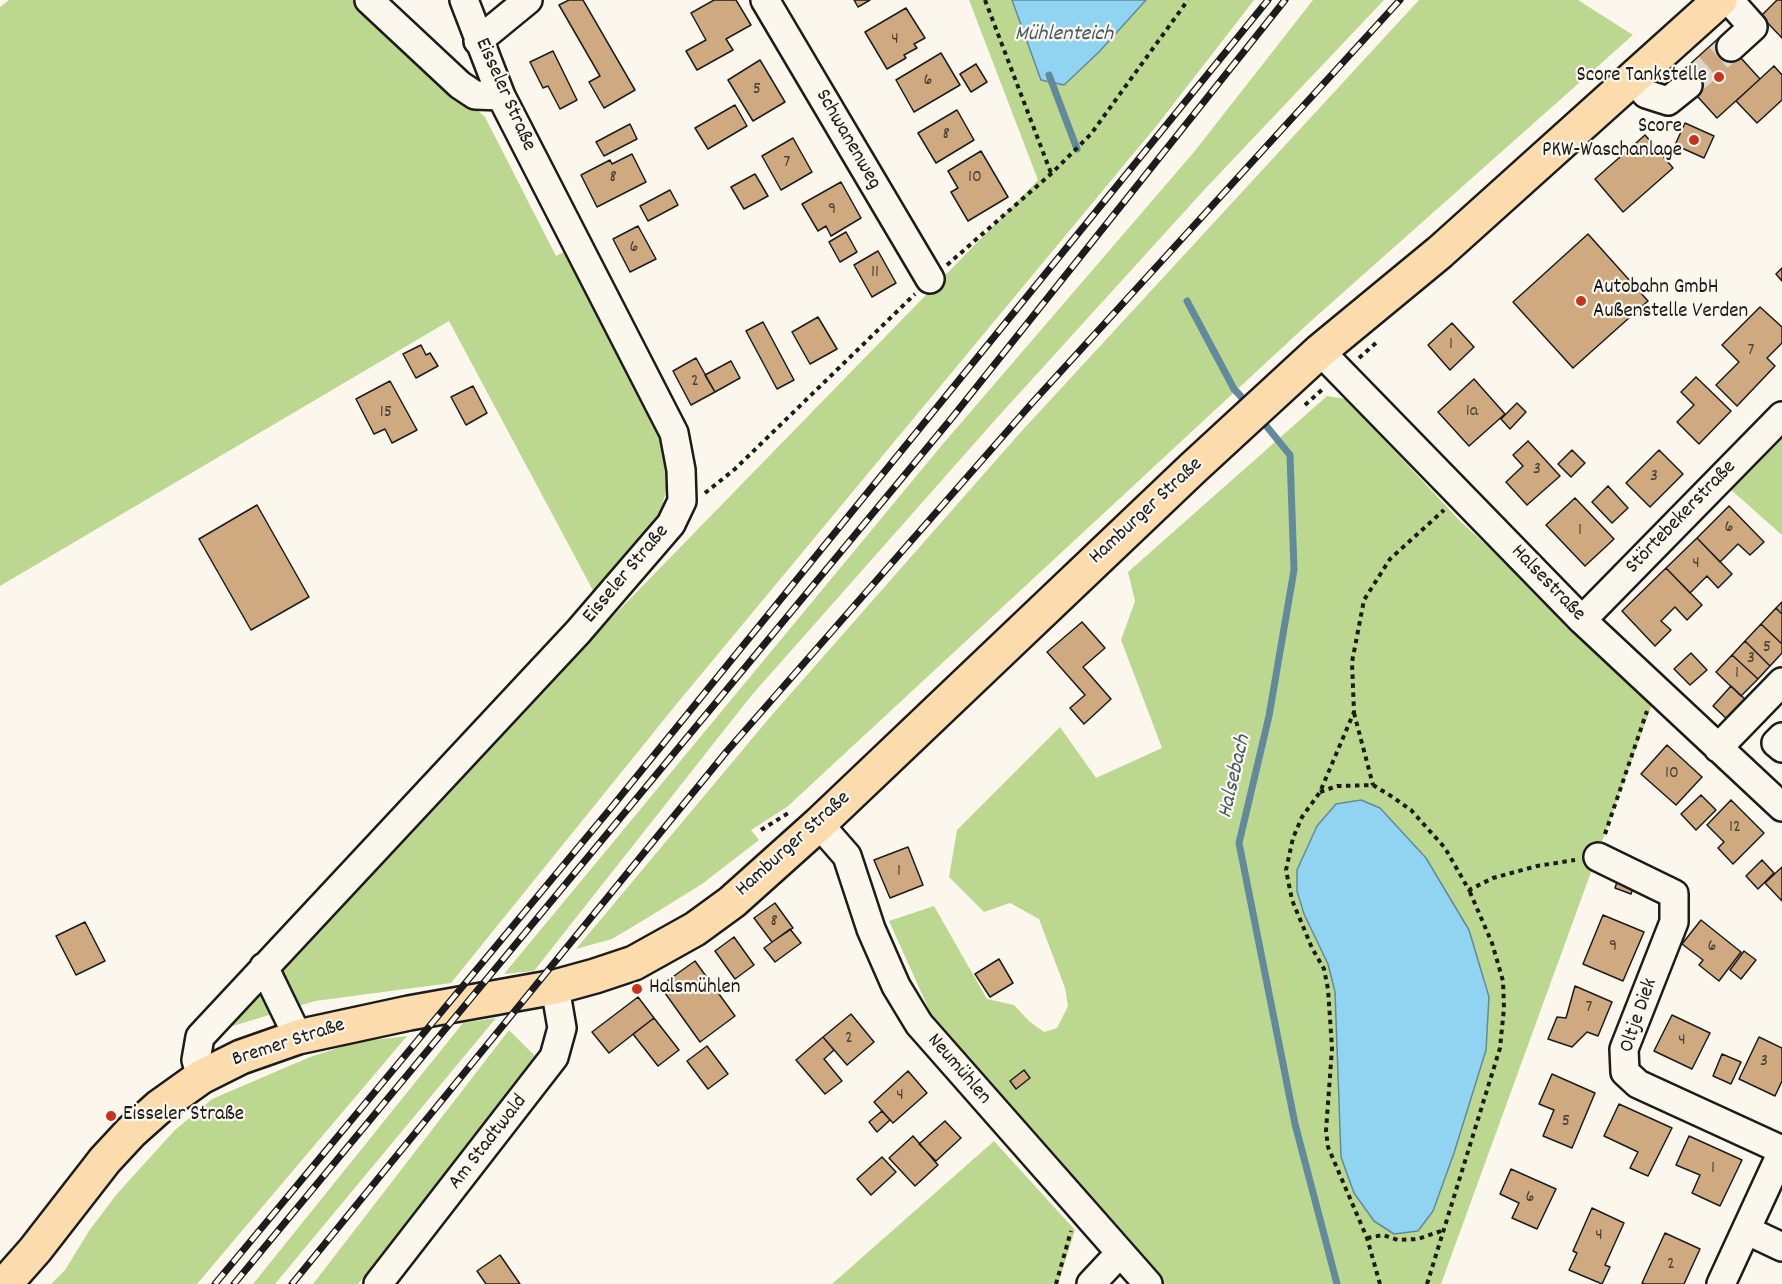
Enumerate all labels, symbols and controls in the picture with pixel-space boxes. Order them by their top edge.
water label: Mühlenteich [1015,23,1113,49]
house number: 4 [891,30,899,52]
street label: Eisseler Straße [468,35,540,155]
place label: Score Tankstelle [1576,64,1707,90]
marker: Score Tankstelle [1712,70,1726,84]
house number: 6 [924,71,932,93]
house number: 5 [753,80,761,102]
street label: Schwanenweg [808,86,886,194]
place label: Score PKW-Waschanlage [1542,115,1682,165]
house number: 8 [942,125,950,147]
marker: Score PKW-Waschanlage [1687,133,1701,147]
house number: 7 [784,153,790,175]
house number: 8 [609,168,617,190]
house number: 10 [968,168,982,190]
house number: 9 [828,200,836,222]
house number: 6 [630,238,638,260]
house number: 11 [871,263,879,285]
place label: Autobahn GmbH Außenstelle Verden [1593,276,1748,326]
marker: Autobahn GmbH Außenstelle Verden [1574,294,1588,308]
house number: 1 [1449,335,1453,357]
house number: 7 [1748,341,1754,363]
house number: 2 [691,372,699,394]
house number: 1a [1466,402,1478,424]
house number: 15 [380,403,392,425]
street label: Hamburger Straße [1085,453,1209,571]
street label: Störtebekerstraße [1621,456,1743,580]
house number: 3 [1533,460,1541,482]
house number: 3 [1650,467,1658,489]
house number: 6 [1725,518,1733,540]
street label: Eisseler Straße [578,521,676,629]
house number: 1 [1578,521,1582,543]
street label: Halsestraße [1504,540,1590,628]
house number: 4 [1692,554,1700,576]
house number: 5 [1763,638,1771,660]
house number: 3 [1747,649,1755,671]
house number: 1 [1735,664,1739,686]
water label: Halsebach [1214,733,1258,821]
house number: 10 [1665,764,1679,786]
street label: Hamburger Straße [731,787,857,903]
house number: 12 [1729,818,1741,840]
house number: 1 [897,862,901,884]
house number: 8 [770,912,778,934]
house number: 9 [1609,937,1617,959]
house number: 6 [1708,937,1716,959]
place label: Halsmühlen [649,976,740,1002]
street label: Oltje Diek [1616,976,1664,1056]
marker: Halsmühlen [630,982,644,996]
house number: 7 [1586,998,1592,1020]
street label: Bremer Straße [229,1014,349,1074]
house number: 2 [845,1029,853,1051]
street label: Neumühlen [920,1029,996,1111]
house number: 4 [1678,1031,1686,1053]
house number: 3 [1760,1052,1768,1074]
house number: 4 [896,1086,904,1108]
street label: Am Stadtwald [444,1091,534,1195]
place label: Eisseler Straße [123,1103,244,1129]
marker: Eisseler Straße [104,1109,118,1123]
house number: 5 [1562,1112,1570,1134]
house number: 1 [1711,1159,1715,1181]
house number: 6 [1526,1188,1534,1210]
house number: 4 [1595,1226,1603,1248]
house number: 2 [1667,1255,1675,1277]

